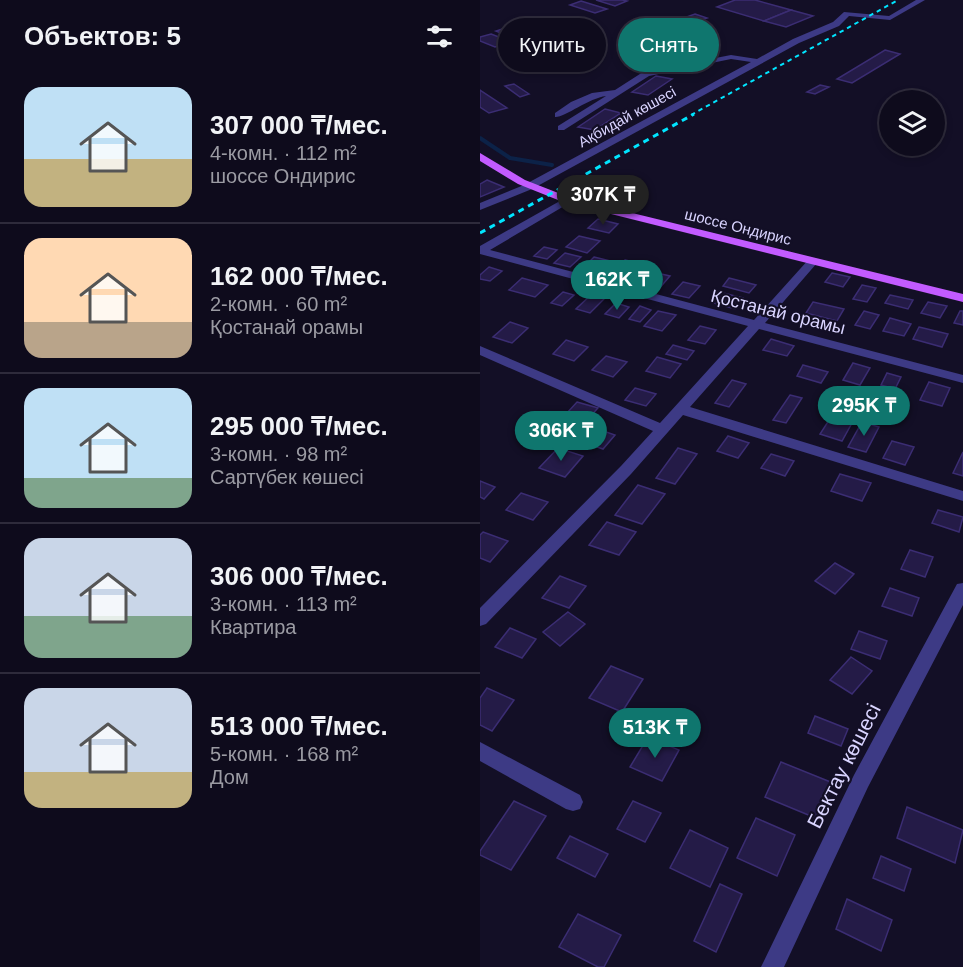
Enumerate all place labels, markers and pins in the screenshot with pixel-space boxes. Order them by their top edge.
pin: 307K ₸ [554,175,652,226]
pin: 162K ₸ [568,260,666,311]
pin: 295K ₸ [815,386,913,437]
pin: 306K ₸ [512,411,610,462]
pin: 513K ₸ [606,708,704,759]

